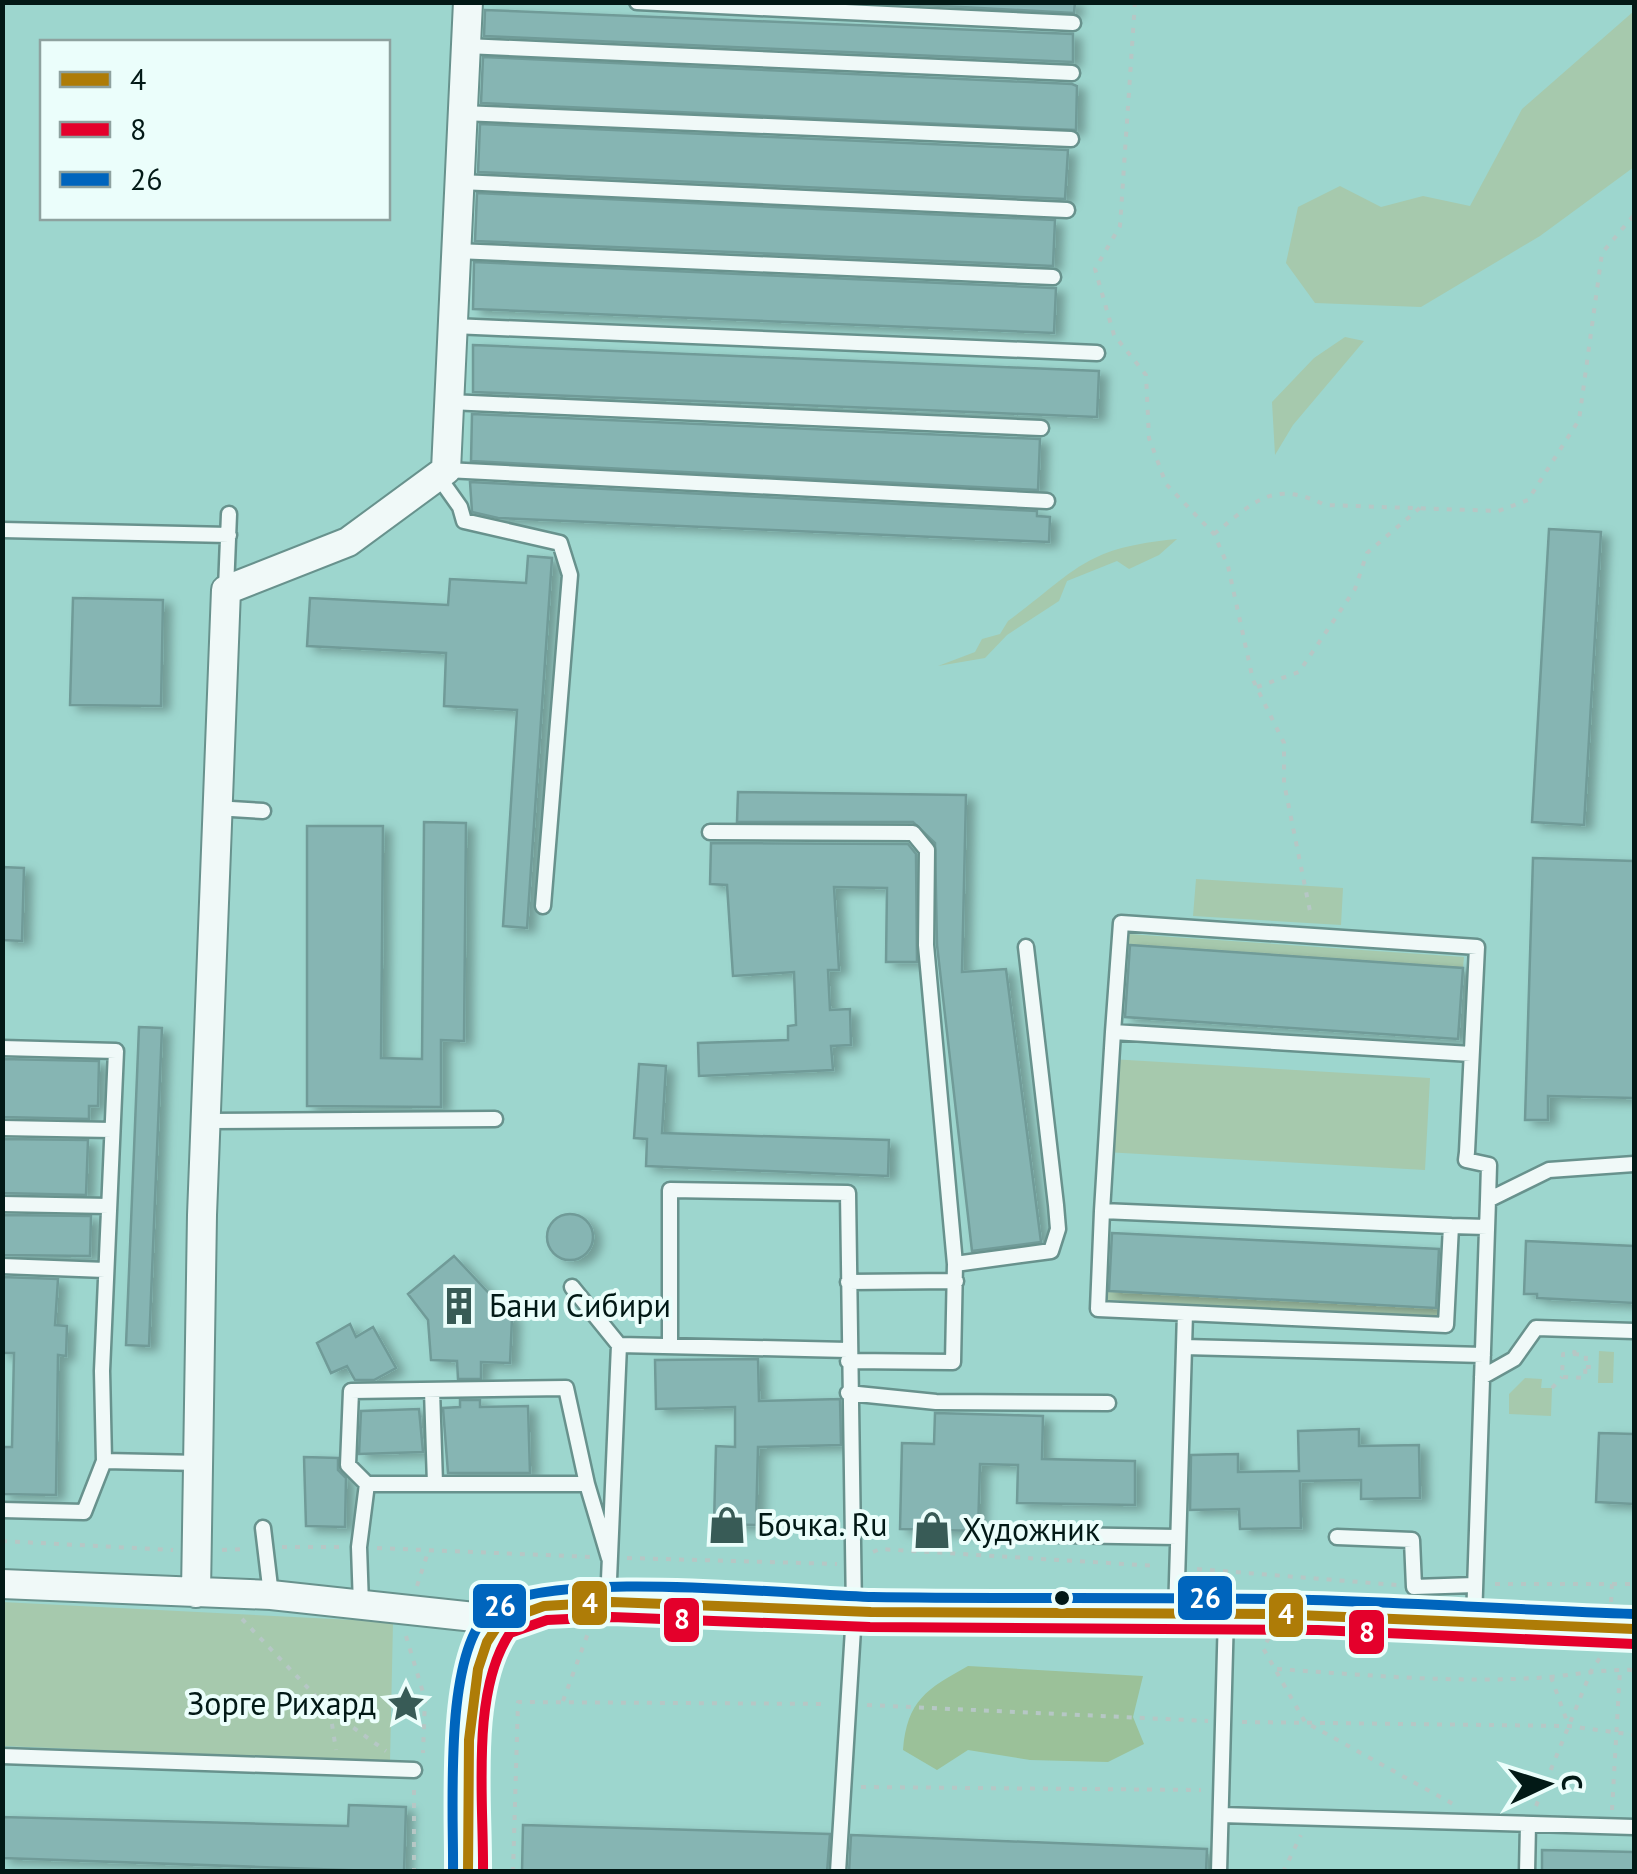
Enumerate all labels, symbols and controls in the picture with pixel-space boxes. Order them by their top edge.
legend [40,40,390,220]
text: 4 [130,59,146,98]
text: 8 [130,109,146,148]
text: 26 [130,159,163,198]
place label: Бани Сибири [489,1284,671,1326]
building icon: Бани Сибири [438,1285,480,1327]
place label: Бочка. Ru [757,1503,887,1545]
shop icon: Бочка. Ru [706,1504,748,1546]
place label: Художник [962,1508,1101,1550]
shop icon: Художник [911,1509,953,1551]
line badge: 26 [1176,1574,1234,1622]
line badge: 4 [570,1579,609,1627]
text: 26 [1189,1579,1221,1616]
line badge: 26 [471,1582,528,1630]
text: 4 [582,1584,598,1621]
text: 26 [484,1587,516,1624]
unlabelled marker [1052,1588,1072,1608]
line badge: 4 [1267,1591,1305,1639]
text: 4 [1278,1595,1294,1632]
line badge: 8 [662,1596,701,1644]
text: 8 [674,1600,690,1637]
line badge: 8 [1347,1608,1386,1656]
text: 8 [1359,1613,1375,1650]
place label: Зорге Рихард [187,1682,376,1724]
place icon: Зорге Рихард [385,1683,427,1725]
north arrow [1497,1734,1597,1834]
text: С [1553,1773,1591,1791]

